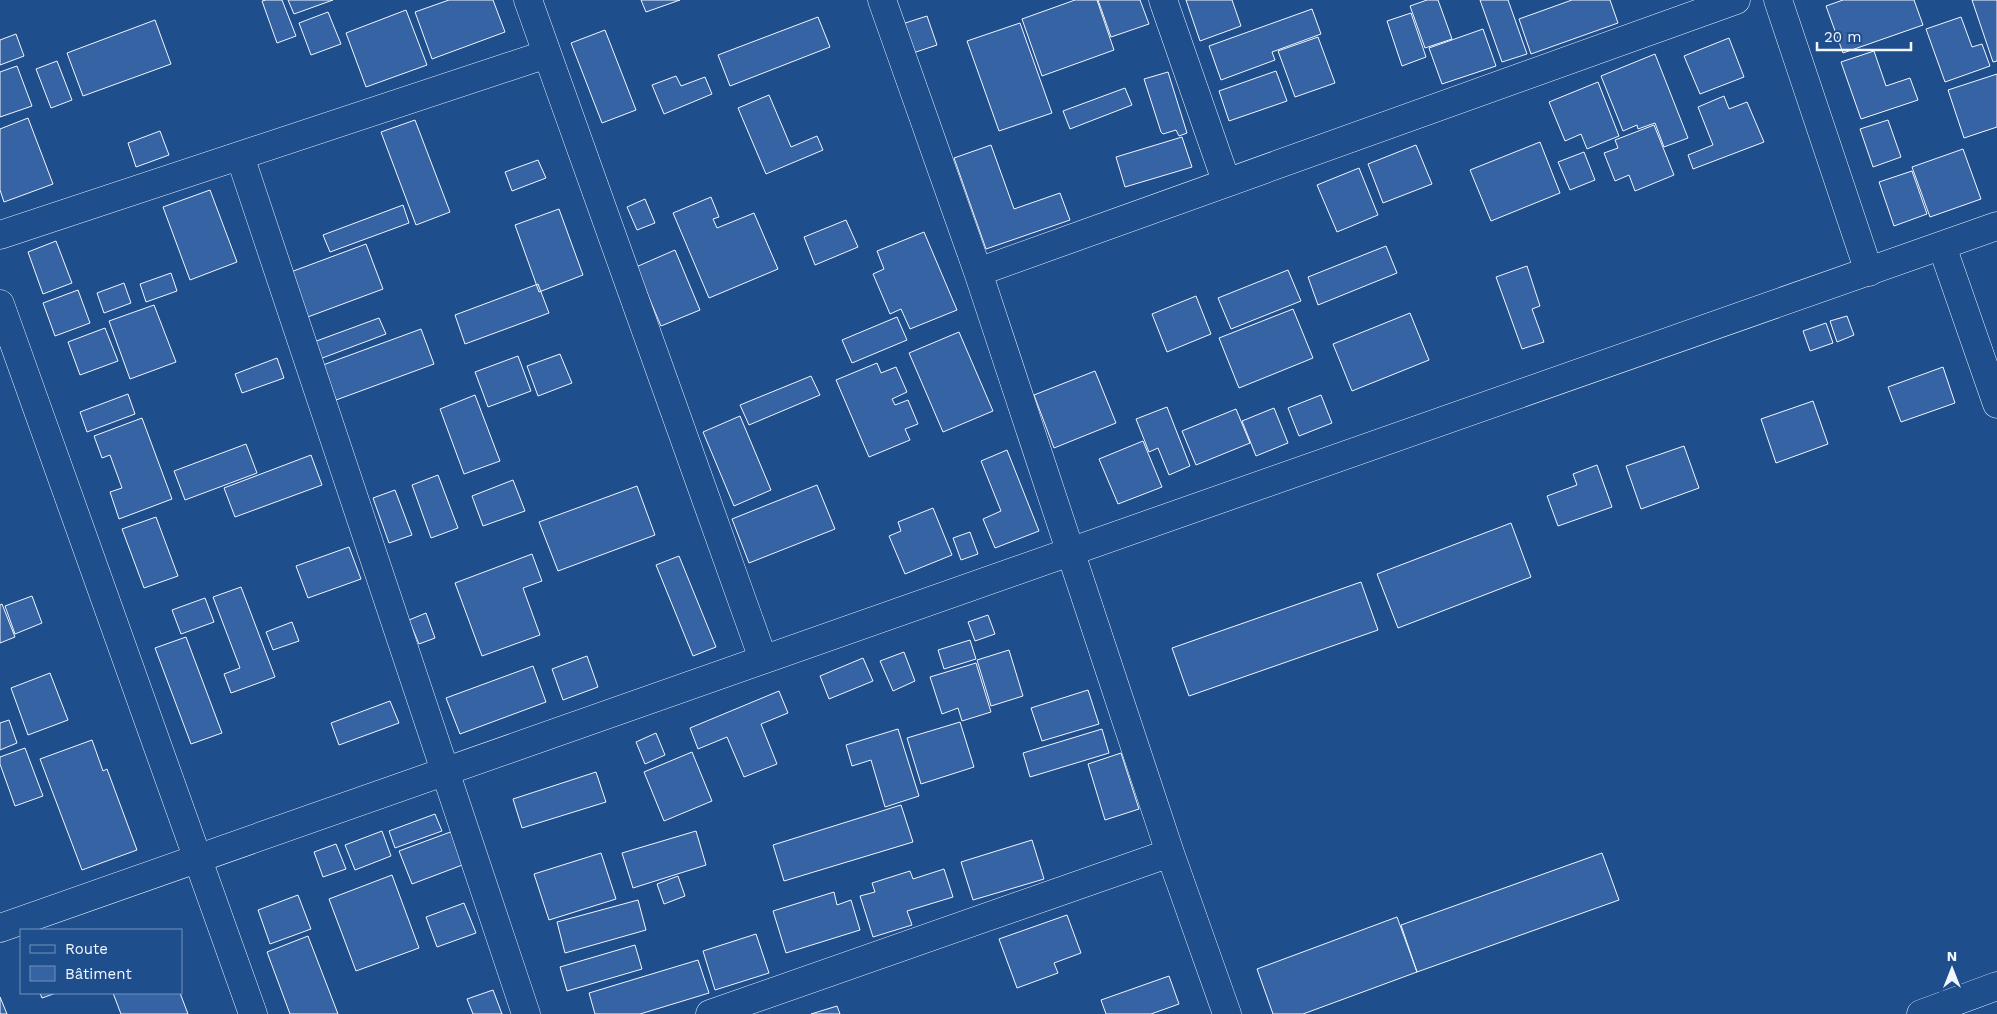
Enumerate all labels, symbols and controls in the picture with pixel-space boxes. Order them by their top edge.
scale bar [1817,20,1911,52]
text: 20 m [1824,28,1862,46]
legend [20,929,182,994]
text: Route [65,940,108,958]
north arrow [1927,944,1977,994]
text: N [1947,948,1957,964]
text: Bâtiment [65,965,132,983]

